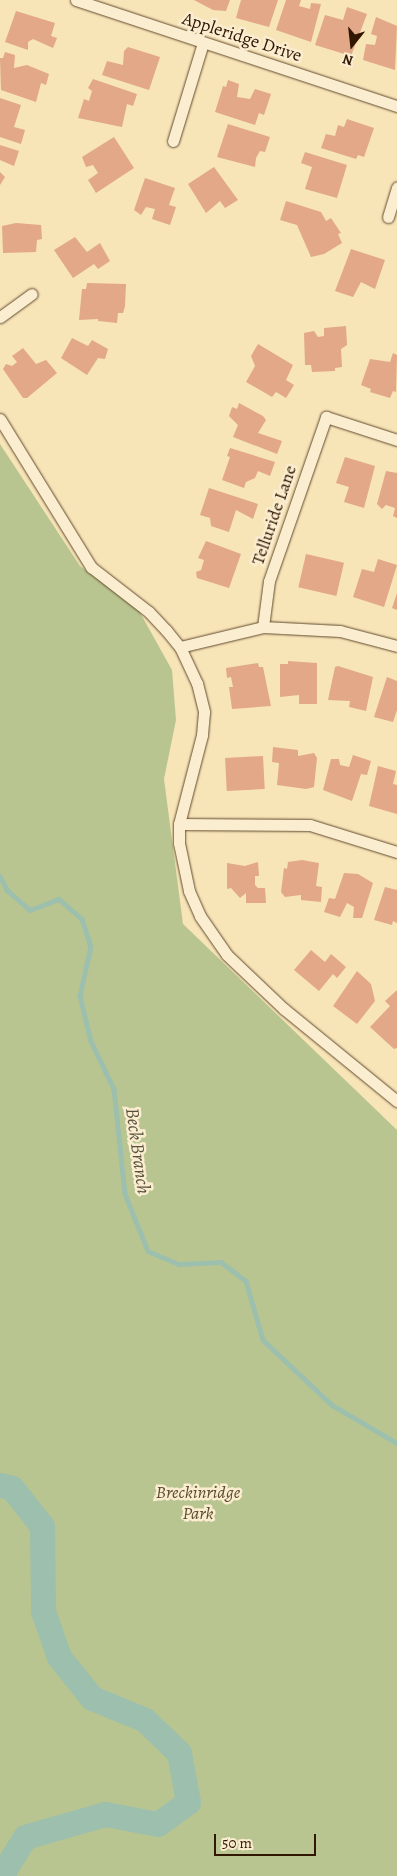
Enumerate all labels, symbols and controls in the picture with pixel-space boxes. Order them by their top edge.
street label: Appleridge Drive [180,8,304,66]
north arrow [327,20,377,70]
text: N [340,49,355,70]
street label: Telluride Lane [247,462,301,568]
water label: Beck Branch [120,1106,154,1196]
park label: Breckinridge Park [156,1482,240,1525]
scale bar [217,1824,320,1856]
text: 50 m [222,1833,252,1853]

